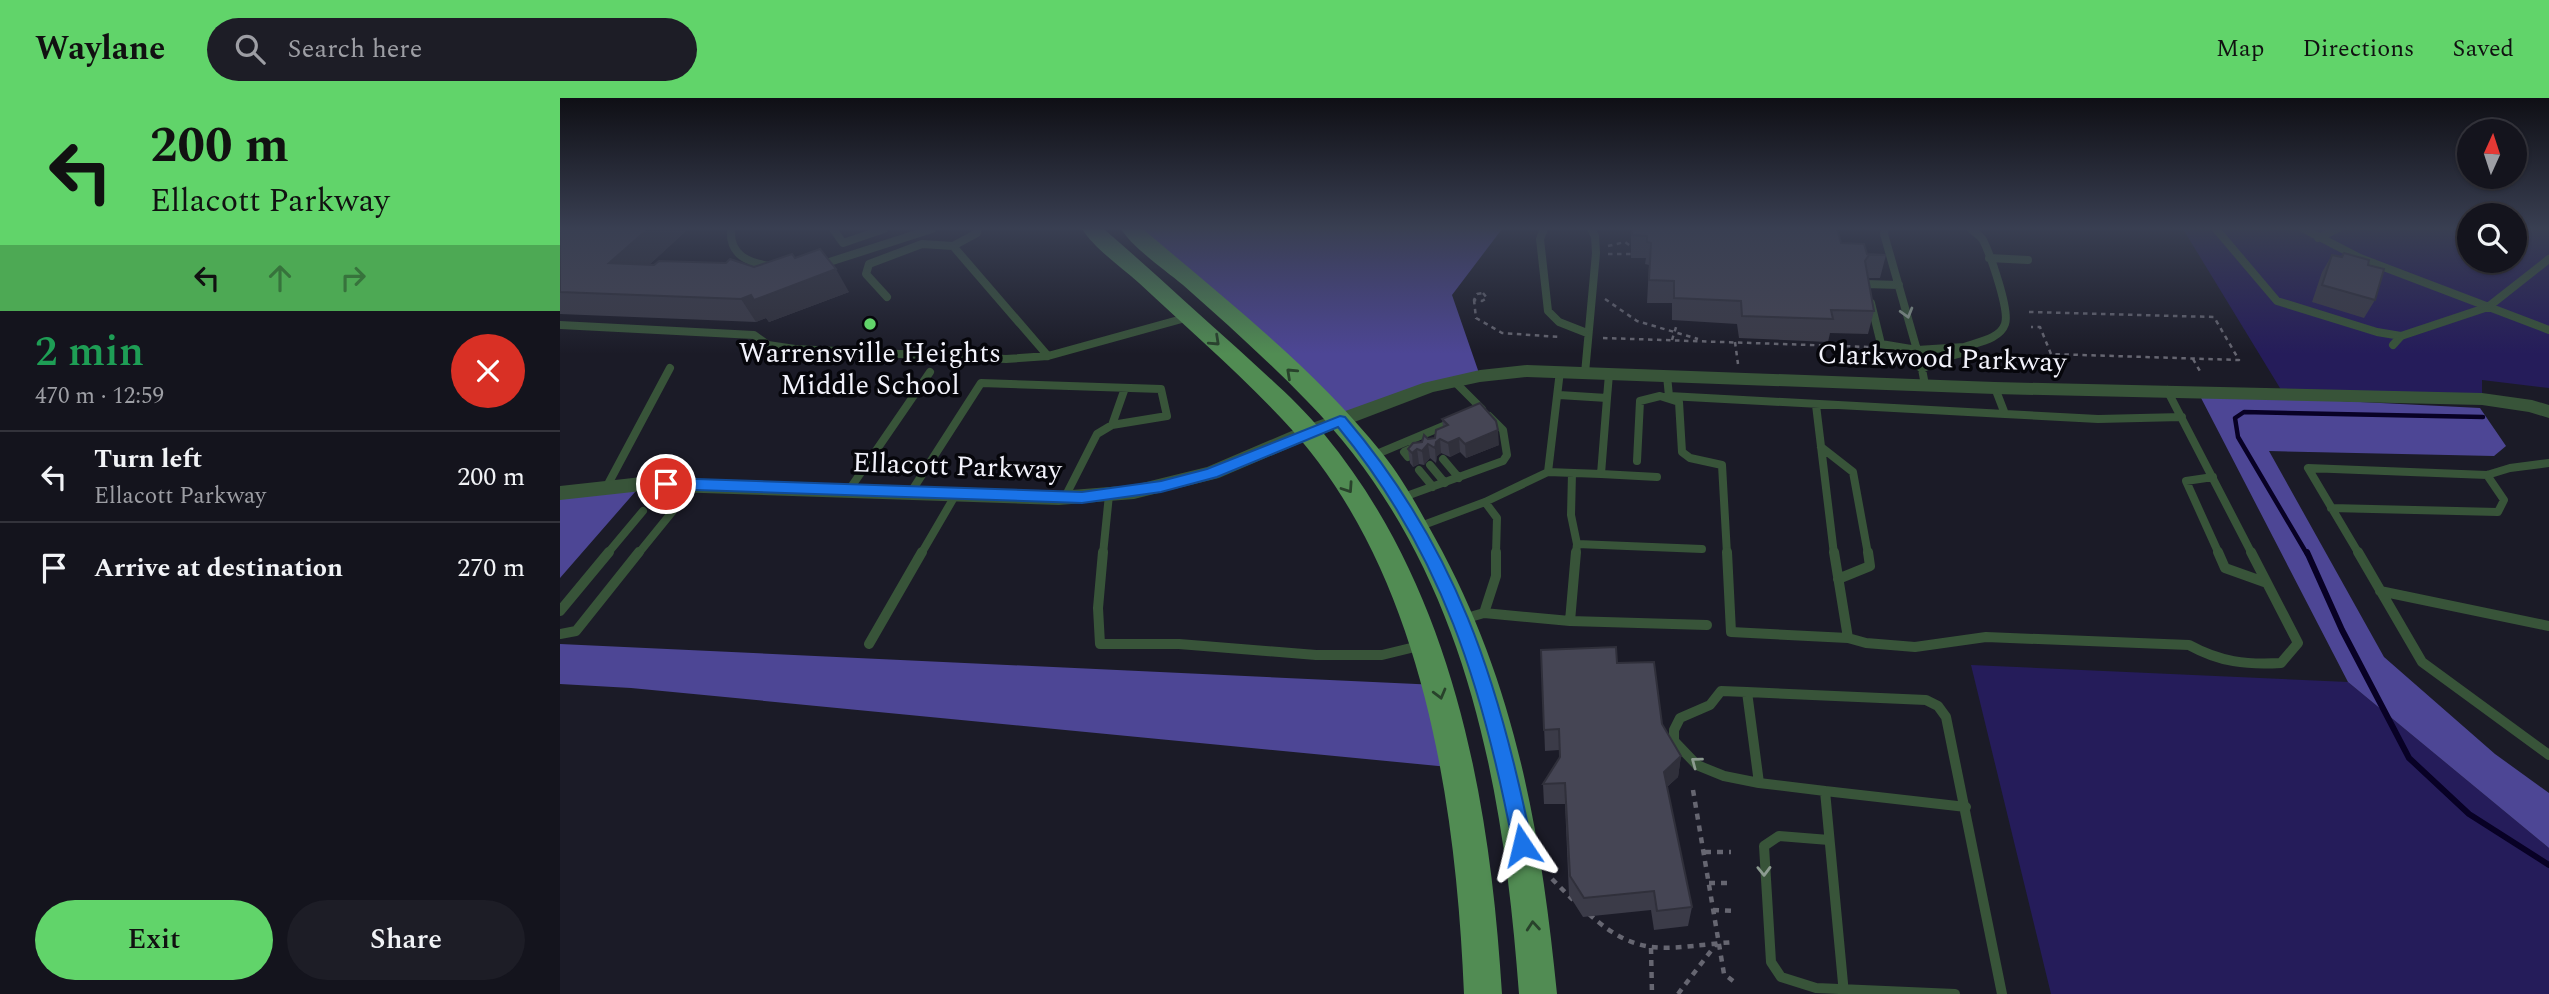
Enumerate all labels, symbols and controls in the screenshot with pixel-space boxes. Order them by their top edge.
search box [207,18,697,81]
text: Waylane [35,24,165,74]
text: Search here [287,29,422,69]
icon: search [231,30,269,68]
text: Map [2216,31,2264,67]
text: Directions [2302,31,2414,67]
text: Saved [2452,31,2514,67]
text: 200 m [150,109,289,184]
north arrow [2457,119,2527,189]
map controls [2457,119,2527,273]
icon: left [35,126,126,217]
text: Ellacott Parkway [150,177,390,226]
button: search [2457,203,2527,273]
icon: left [188,259,226,297]
icon: ahead [261,259,299,297]
icon: right [334,259,372,297]
one-way arrow [1898,307,1913,319]
marker: Warrensville Heights Middle School [862,316,878,332]
text: 2 min [35,321,144,384]
place label: Warrensville Heights Middle School [739,332,1001,407]
one-way arrow [1207,332,1220,345]
street label: Clarkwood Parkway [1817,333,2069,384]
button: close [451,334,525,408]
one-way arrow [1286,369,1299,381]
text: 470 m · 12:59 [35,379,164,414]
text: Turn left [94,439,202,479]
street label: Ellacott Parkway [851,441,1064,492]
pin [636,454,696,514]
text: 200 m [457,457,525,497]
icon: left [35,458,73,496]
icon: arrive [647,465,685,503]
text: Ellacott Parkway [94,479,266,514]
one-way arrow [1340,480,1353,493]
text: Arrive at destination [94,548,343,588]
text: 270 m [457,548,525,588]
icon: arrive [35,549,73,587]
one-way arrow [1432,688,1447,700]
one-way arrow [1691,757,1703,770]
position arrow [1485,808,1559,882]
one-way arrow [1756,866,1772,876]
button: Exit [35,900,273,980]
button: Share [287,900,525,980]
one-way arrow [1526,920,1541,931]

